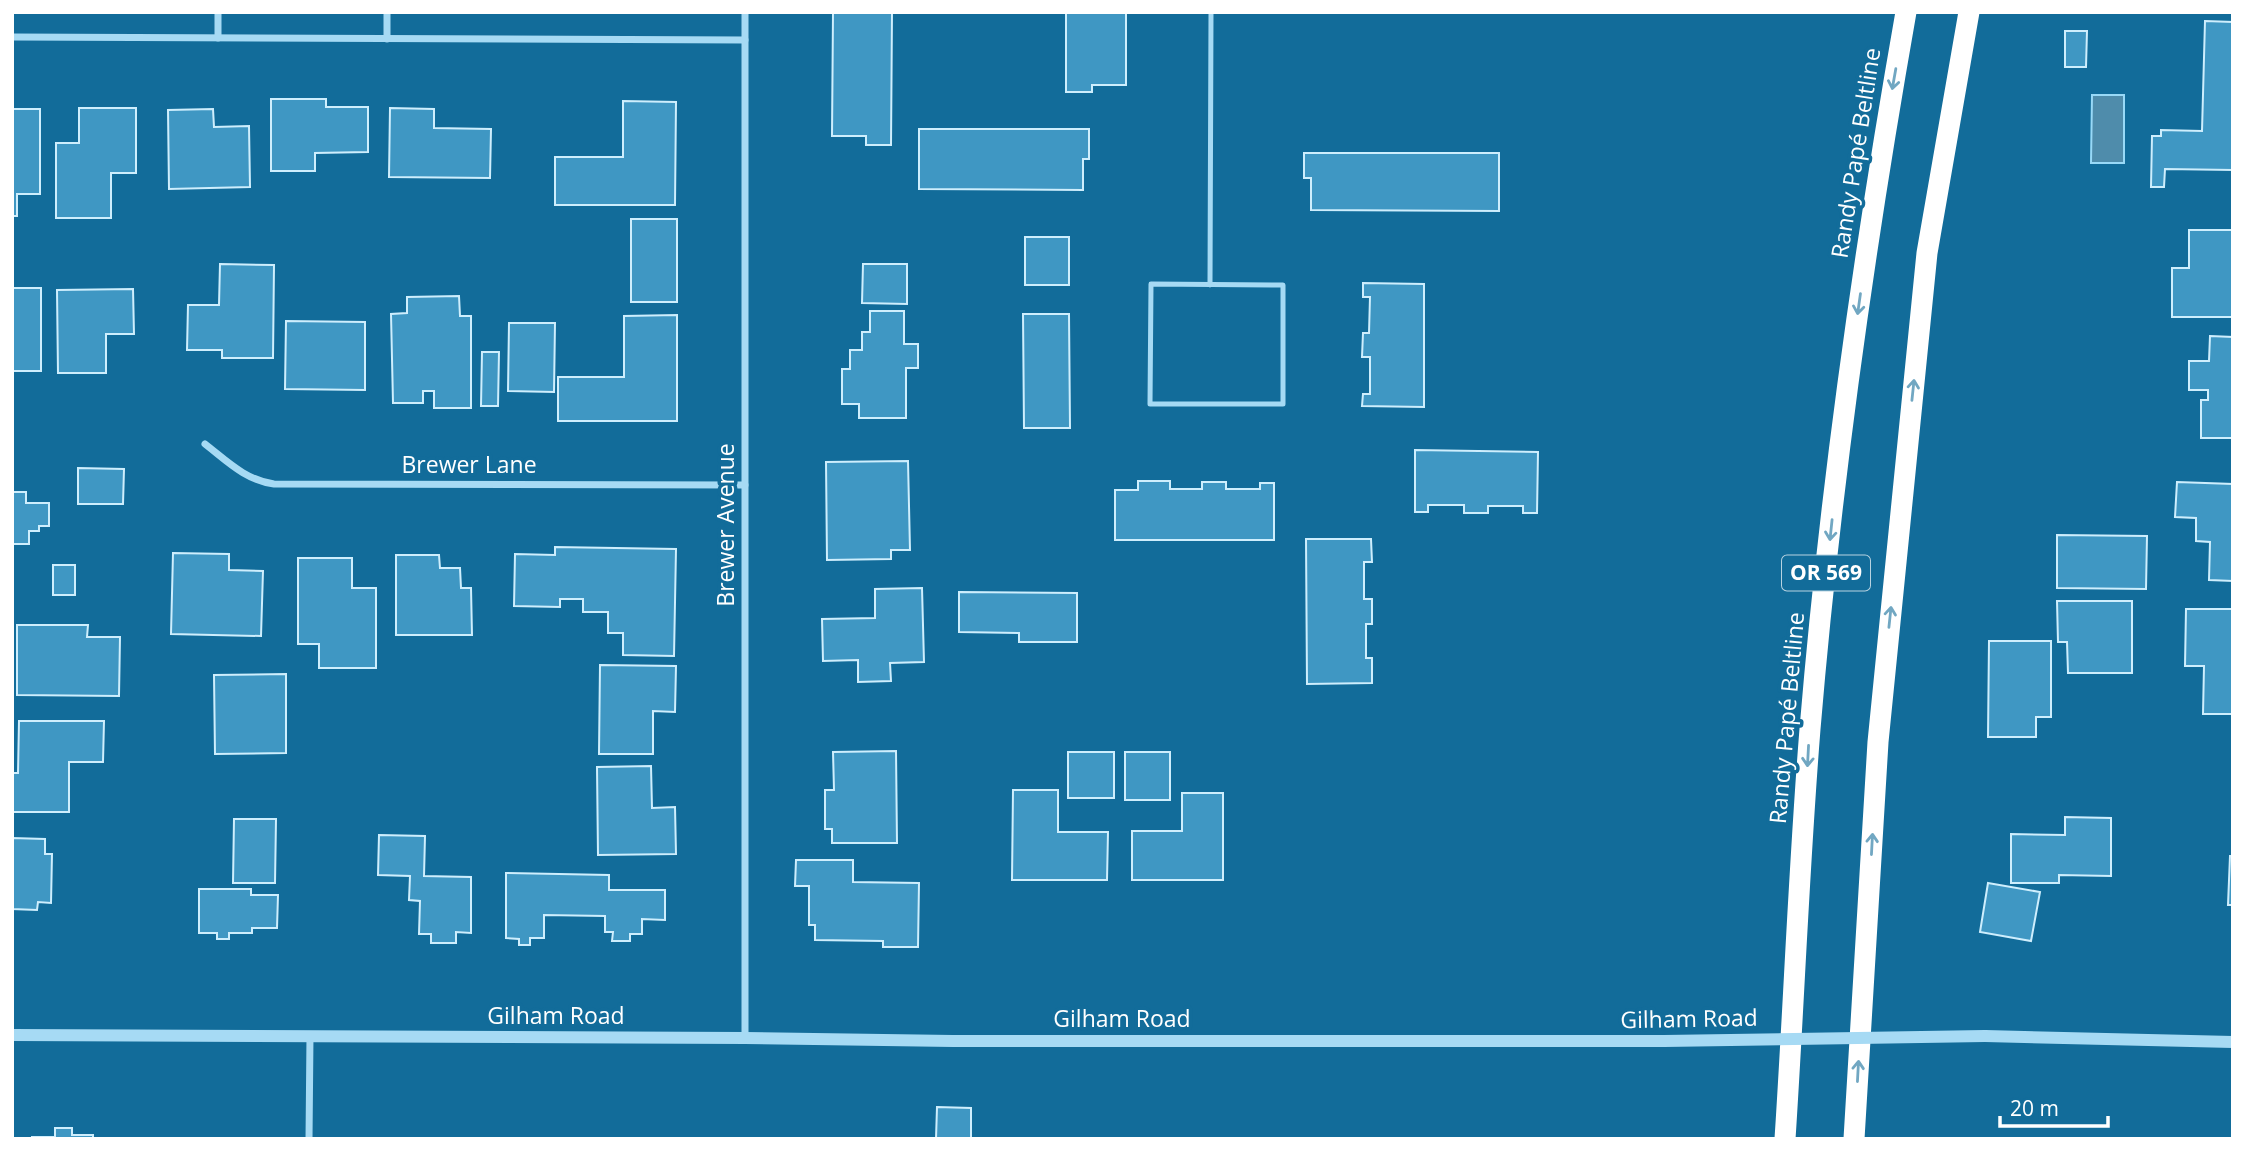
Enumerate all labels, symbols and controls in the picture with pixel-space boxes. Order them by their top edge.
street label: Randy Papé Beltline [1823,45,1887,260]
one-way arrow [1887,68,1900,90]
one-way arrow [1852,292,1865,315]
one-way arrow [1907,380,1920,402]
street label: Brewer Avenue [709,443,741,607]
street label: Brewer Lane [401,448,537,480]
one-way arrow [1824,518,1837,541]
road number: OR 569 [1782,556,1870,590]
one-way arrow [1884,606,1897,629]
street label: Randy Papé Beltline [1761,611,1811,825]
one-way arrow [1802,745,1815,768]
one-way arrow [1865,832,1878,855]
street label: Gilham Road [487,999,625,1031]
street label: Gilham Road [1620,1001,1758,1035]
street label: Gilham Road [1053,1002,1191,1034]
one-way arrow [1852,1060,1865,1082]
scale bar [2000,1084,2108,1128]
text: 20 m [2010,1094,2059,1122]

